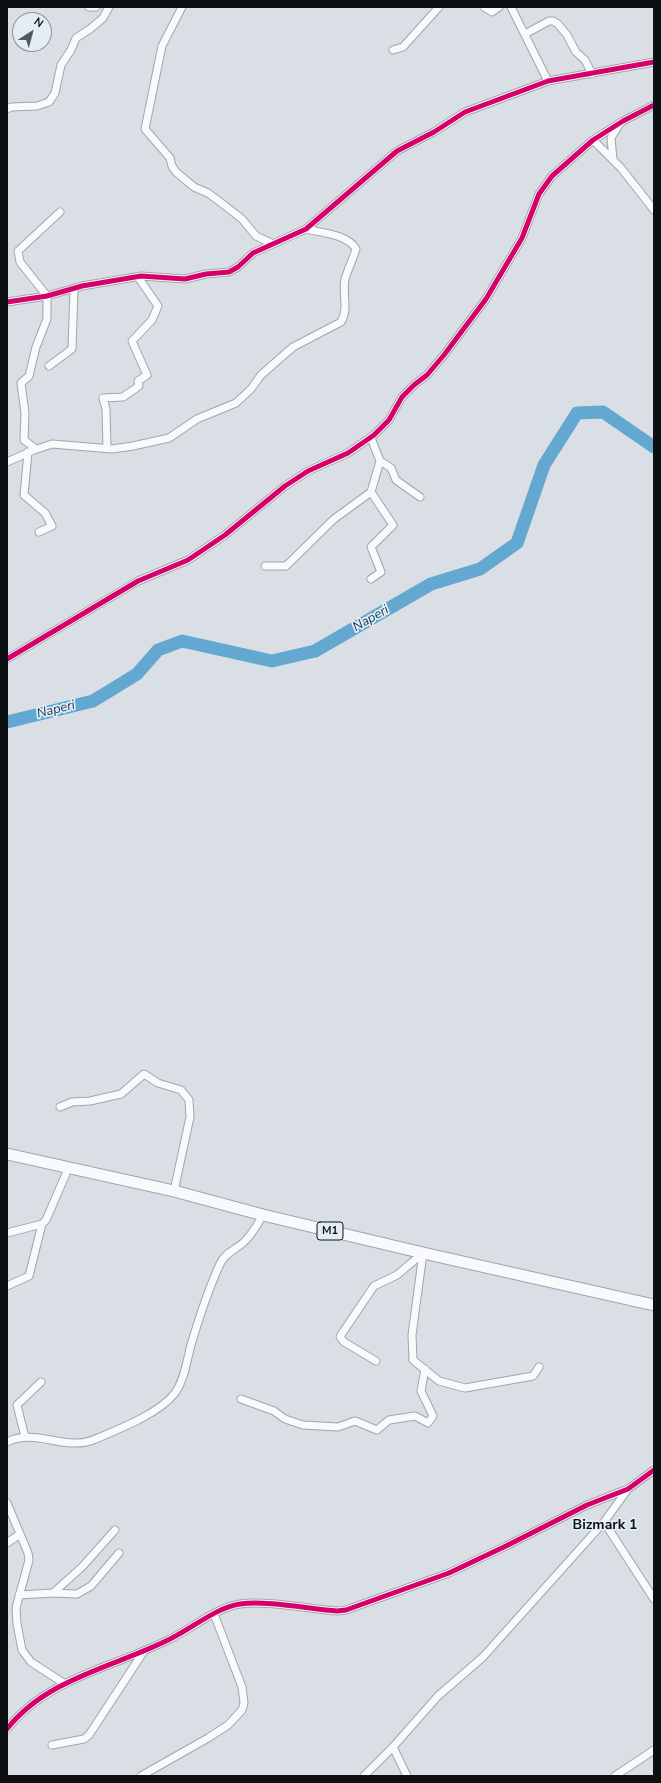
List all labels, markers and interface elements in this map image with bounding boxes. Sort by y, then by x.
north arrow [12,12,52,52]
text: N [31,14,46,31]
water label: Naperi [350,603,392,635]
water label: Naperi [35,698,77,722]
road number: M1 [317,1222,343,1240]
district label: Bizmark 1 [573,1518,637,1534]

